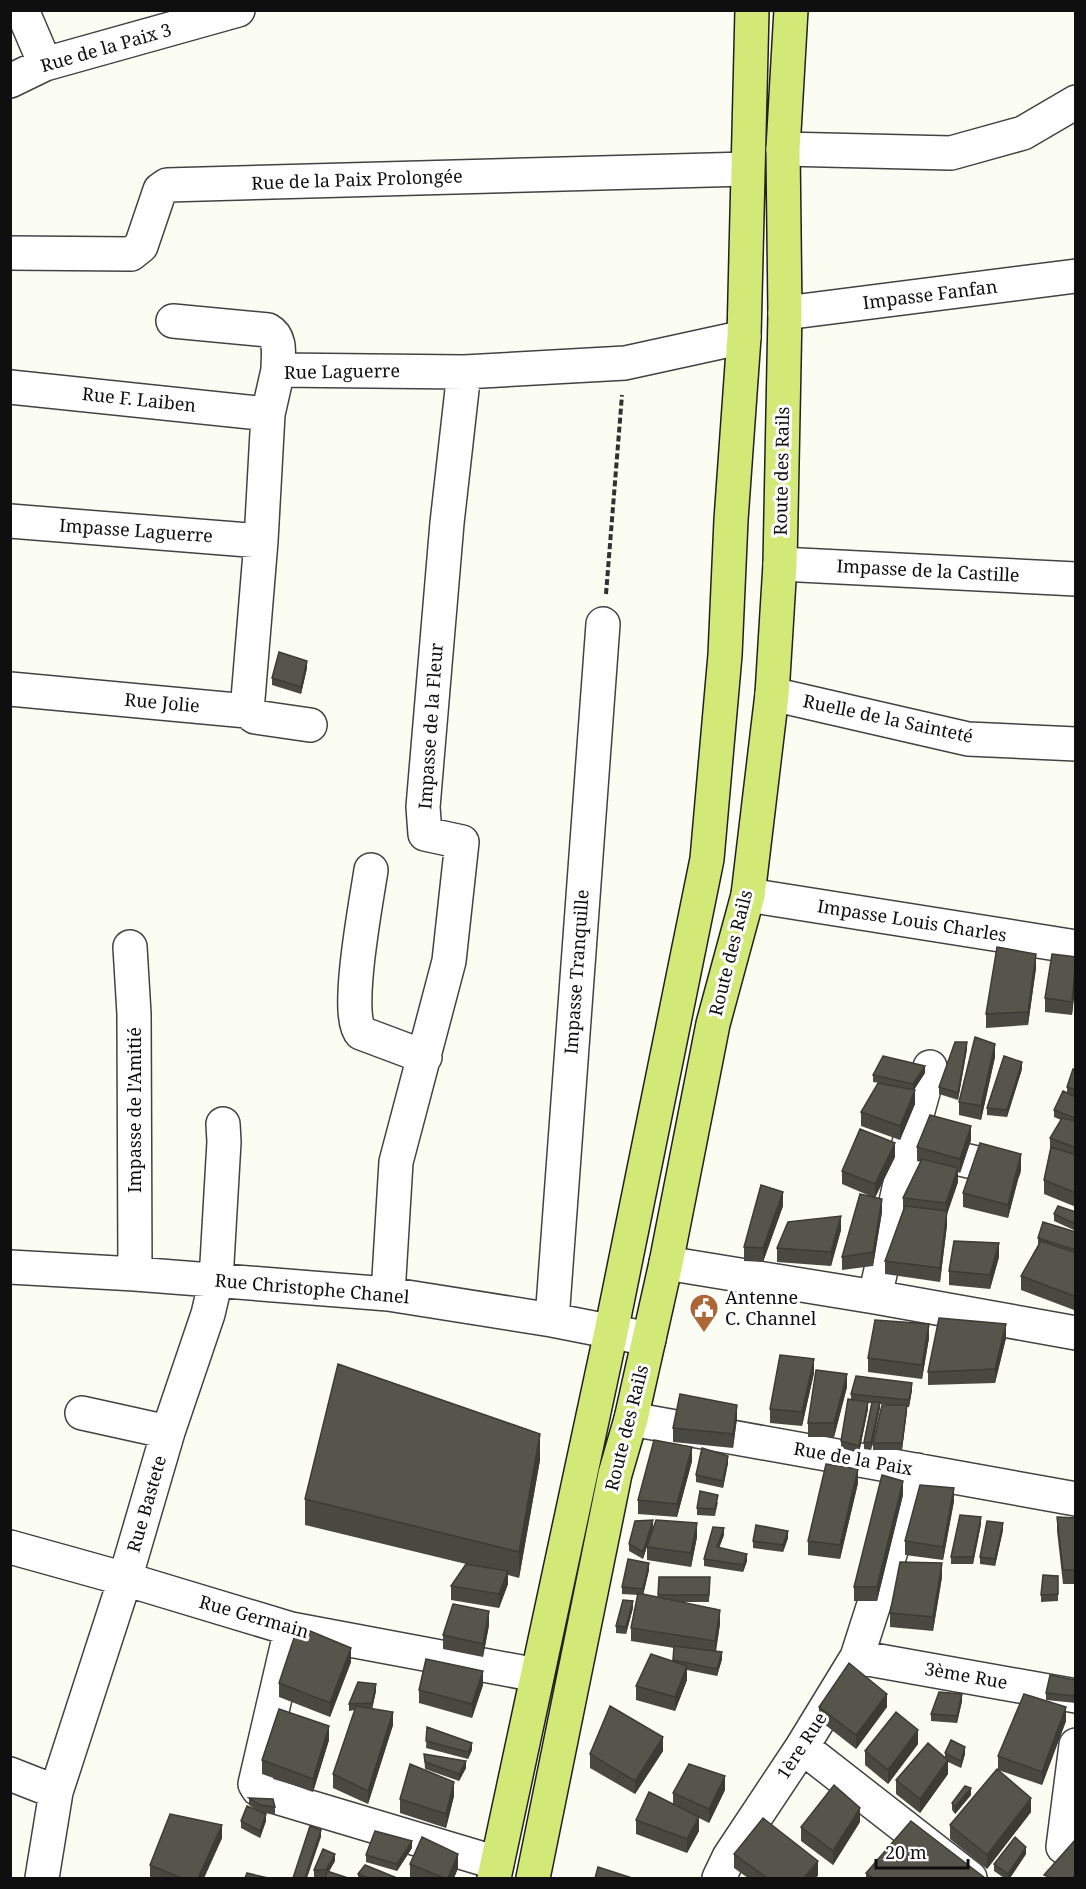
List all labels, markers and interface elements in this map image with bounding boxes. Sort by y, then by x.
street label: Rue de la Paix 3 [37,17,174,77]
street label: Rue de la Paix Prolongée [251,163,463,195]
street label: Impasse Fanfan [861,274,999,314]
street label: Rue Laguerre [284,358,400,384]
street label: Rue F. Laiben [81,381,198,417]
street label: Route des Rails [768,406,794,536]
street label: Impasse Laguerre [58,513,214,547]
street label: Impasse de la Castille [836,553,1020,587]
street label: Impasse de la Fleur [412,641,448,810]
street label: Rue Jolie [124,687,201,717]
street label: Ruelle de la Sainteté [801,688,975,748]
street label: Route des Rails [703,887,757,1018]
street label: Impasse Tranquille [558,889,594,1055]
street label: Impasse Louis Charles [816,893,1009,947]
street label: Impasse de l'Amitié [122,1027,146,1193]
street label: Rue Christophe Chanel [214,1268,411,1309]
place label: Antenne C. Channel [725,1285,817,1330]
public building icon: Antenne C. Channel [688,1292,720,1334]
street label: Route des Rails [599,1362,653,1493]
street label: Rue de la Paix [792,1436,915,1480]
street label: Rue Bastete [121,1453,171,1555]
street label: Rue Germain [197,1589,312,1643]
street label: 3ème Rue [923,1656,1010,1694]
street label: 1ère Rue [771,1707,832,1784]
scale bar [876,1832,968,1870]
text: 20 m [885,1840,927,1864]

